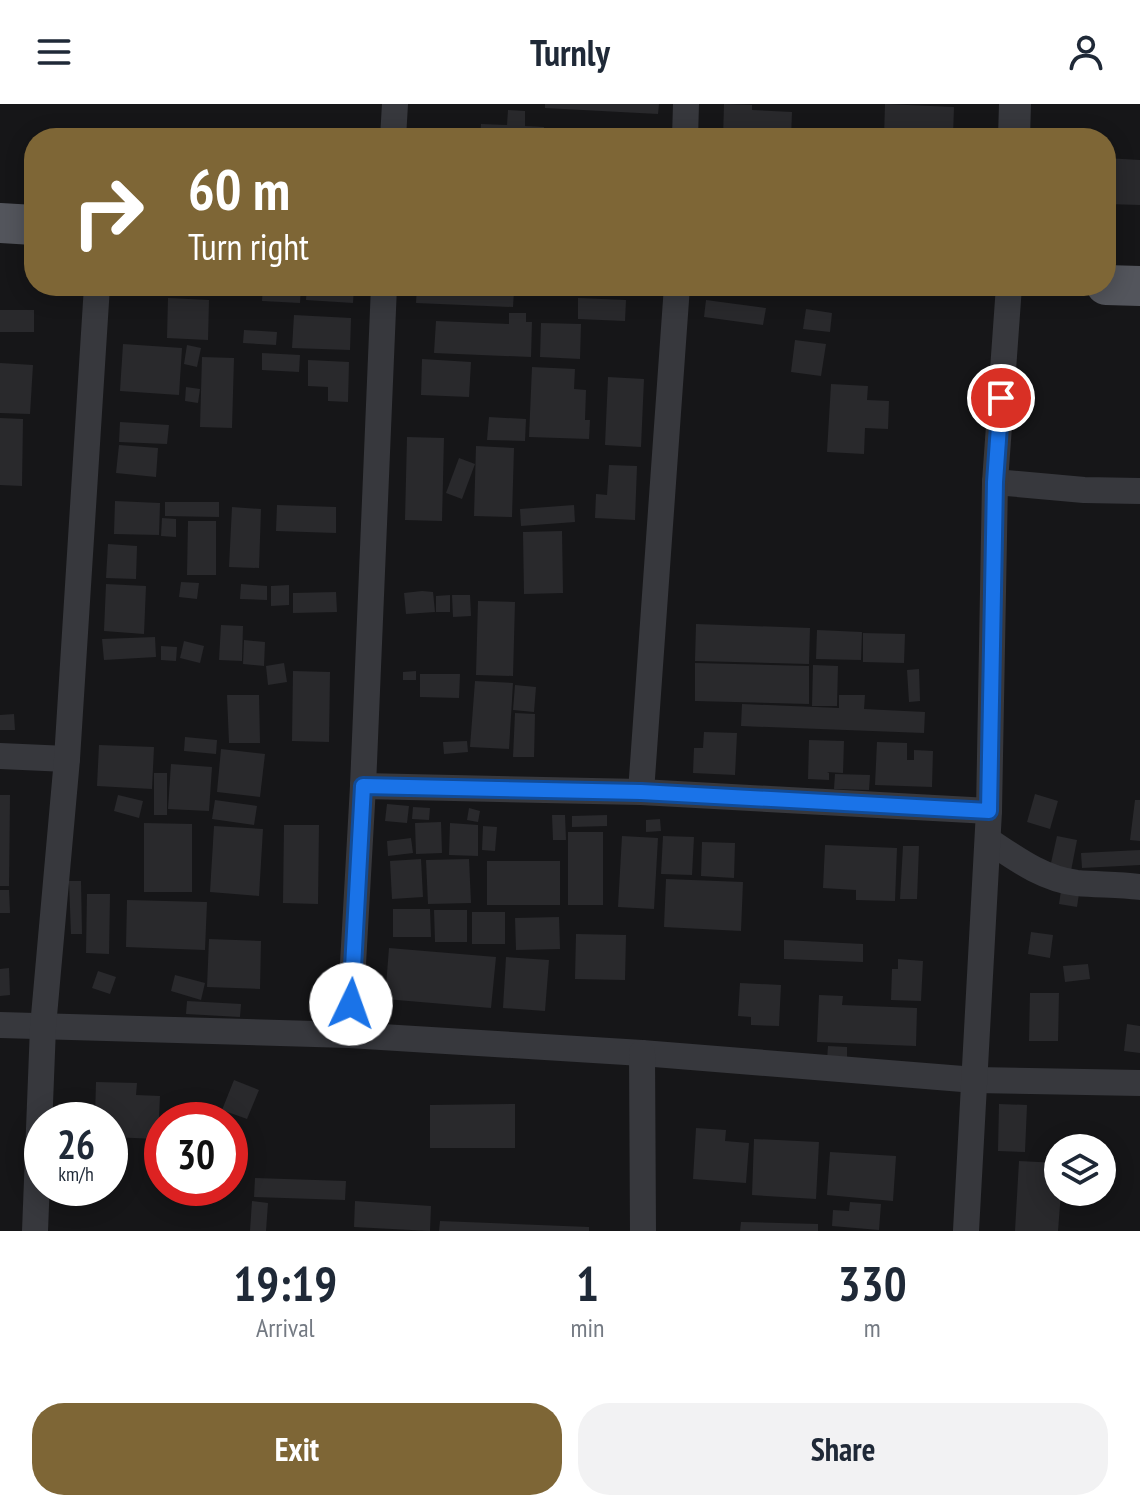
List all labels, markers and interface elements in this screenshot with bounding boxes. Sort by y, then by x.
text: Turnly [530,29,610,76]
icon: menu [32,30,76,74]
icon: person [1064,30,1108,74]
text: 60 m [188,153,290,225]
icon: right [56,160,160,264]
text: Turn right [188,223,309,270]
pin [967,364,1035,432]
icon: arrive [979,376,1023,420]
position arrow [309,962,393,1046]
speed limit sign: 30 [144,1102,248,1206]
text: 26 [57,1118,95,1170]
map controls [1044,1134,1116,1206]
button: layers [1044,1134,1116,1206]
text: km/h [58,1161,94,1187]
text: 19:19 [233,1252,337,1314]
text: 1 [576,1252,599,1314]
text: 330 [838,1252,907,1314]
text: Arrival [256,1311,315,1344]
text: min [570,1311,604,1344]
text: m [864,1311,881,1344]
button: Exit [32,1403,562,1495]
button: Share [578,1403,1108,1495]

